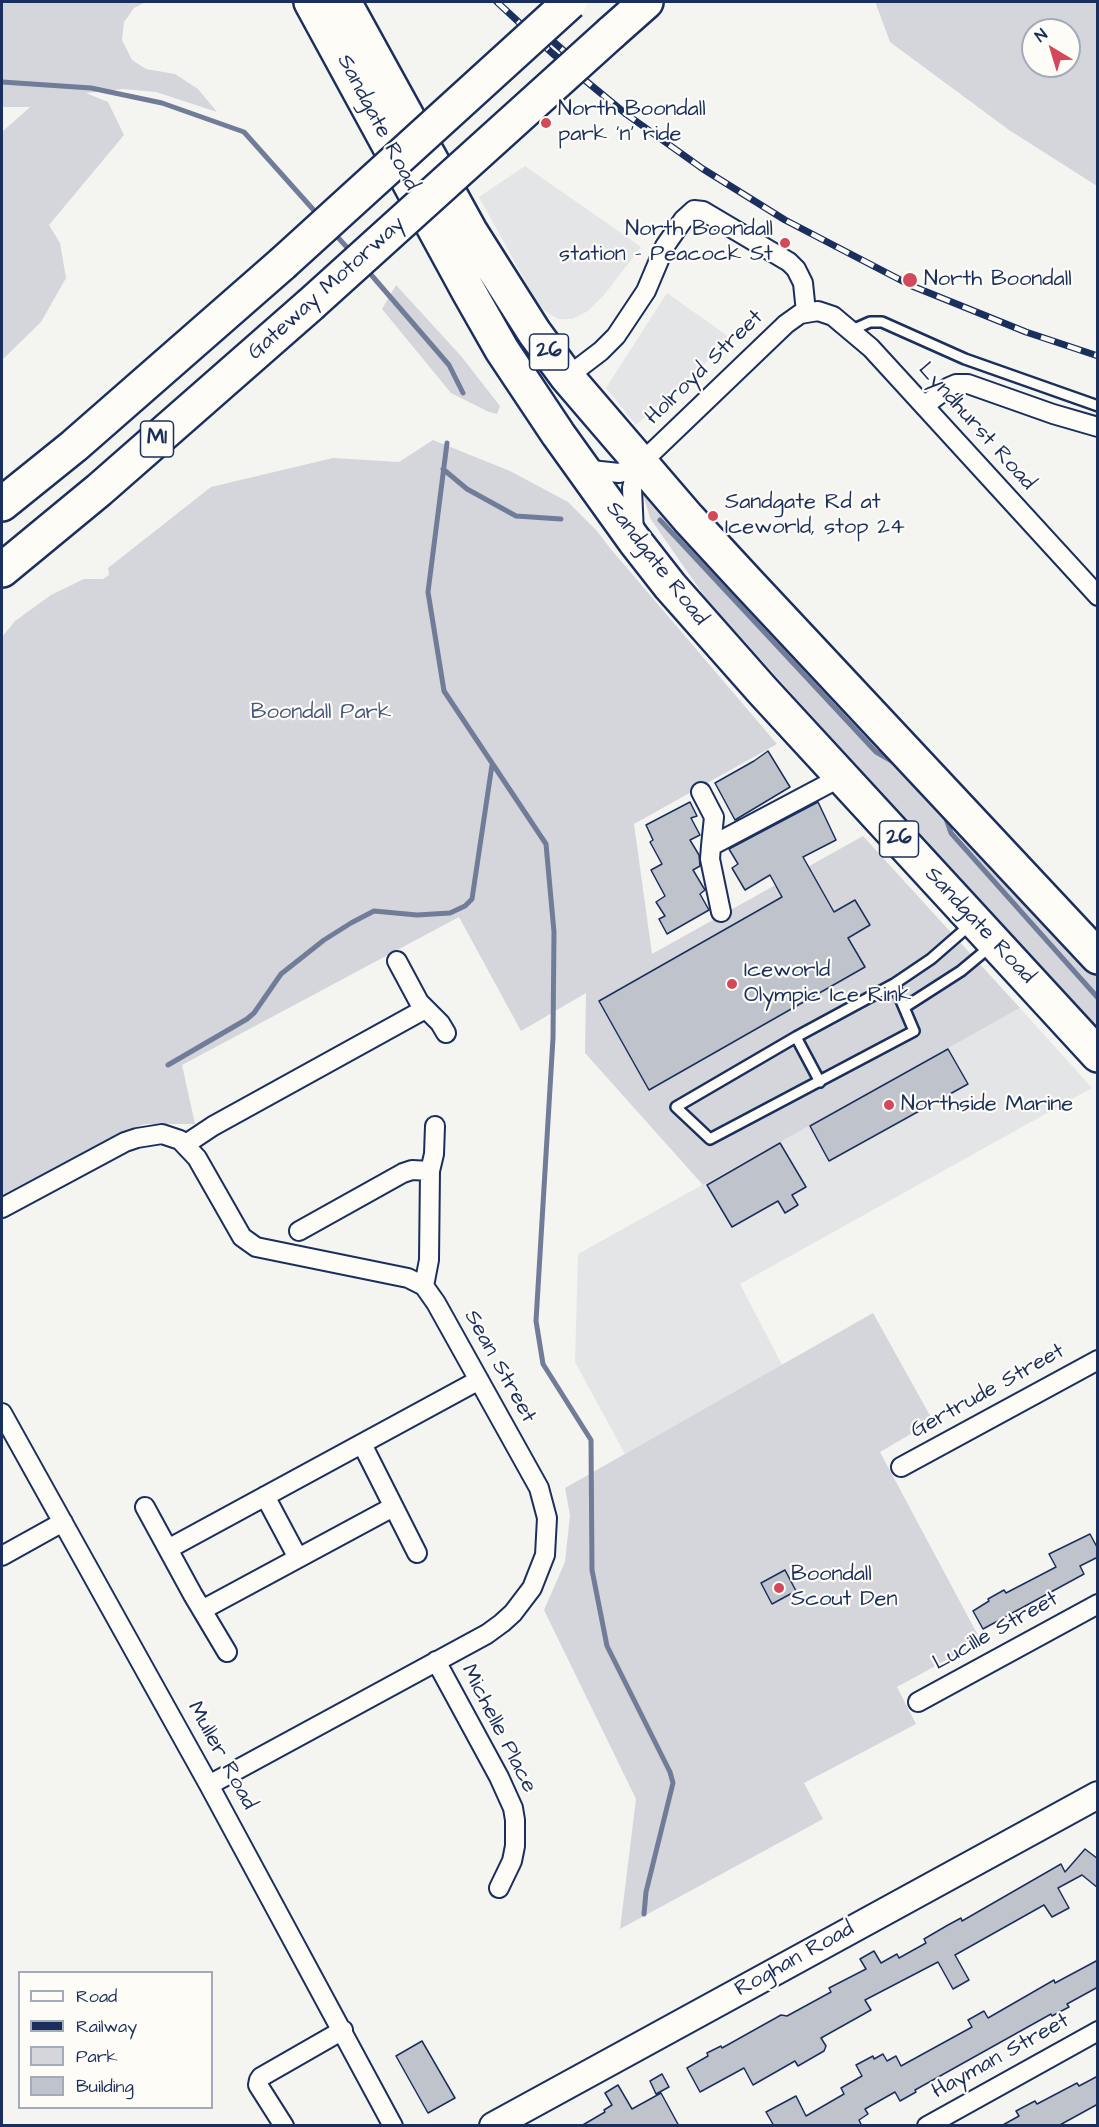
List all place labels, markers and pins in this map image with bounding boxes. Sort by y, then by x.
place label: North Boondall park 'n' ride [558,97,706,148]
marker: North Boondall park 'n' ride [539,116,553,130]
place label: North Boondall station - Peacock St [559,217,773,268]
marker: North Boondall station - Peacock St [778,236,792,250]
place label: North Boondall [924,267,1072,293]
marker: North Boondall [901,271,919,289]
place label: Sandgate Rd at Iceworld, stop 24 [725,490,905,542]
marker: Sandgate Rd at Iceworld, stop 24 [706,509,720,523]
place label: Iceworld Olympic Ice Rink [744,958,911,1010]
marker: Iceworld Olympic Ice Rink [725,977,739,991]
place label: Northside Marine [901,1092,1073,1118]
marker: Northside Marine [882,1098,896,1112]
place label: Boondall Scout Den [791,1562,897,1614]
marker: Boondall Scout Den [772,1581,786,1595]

